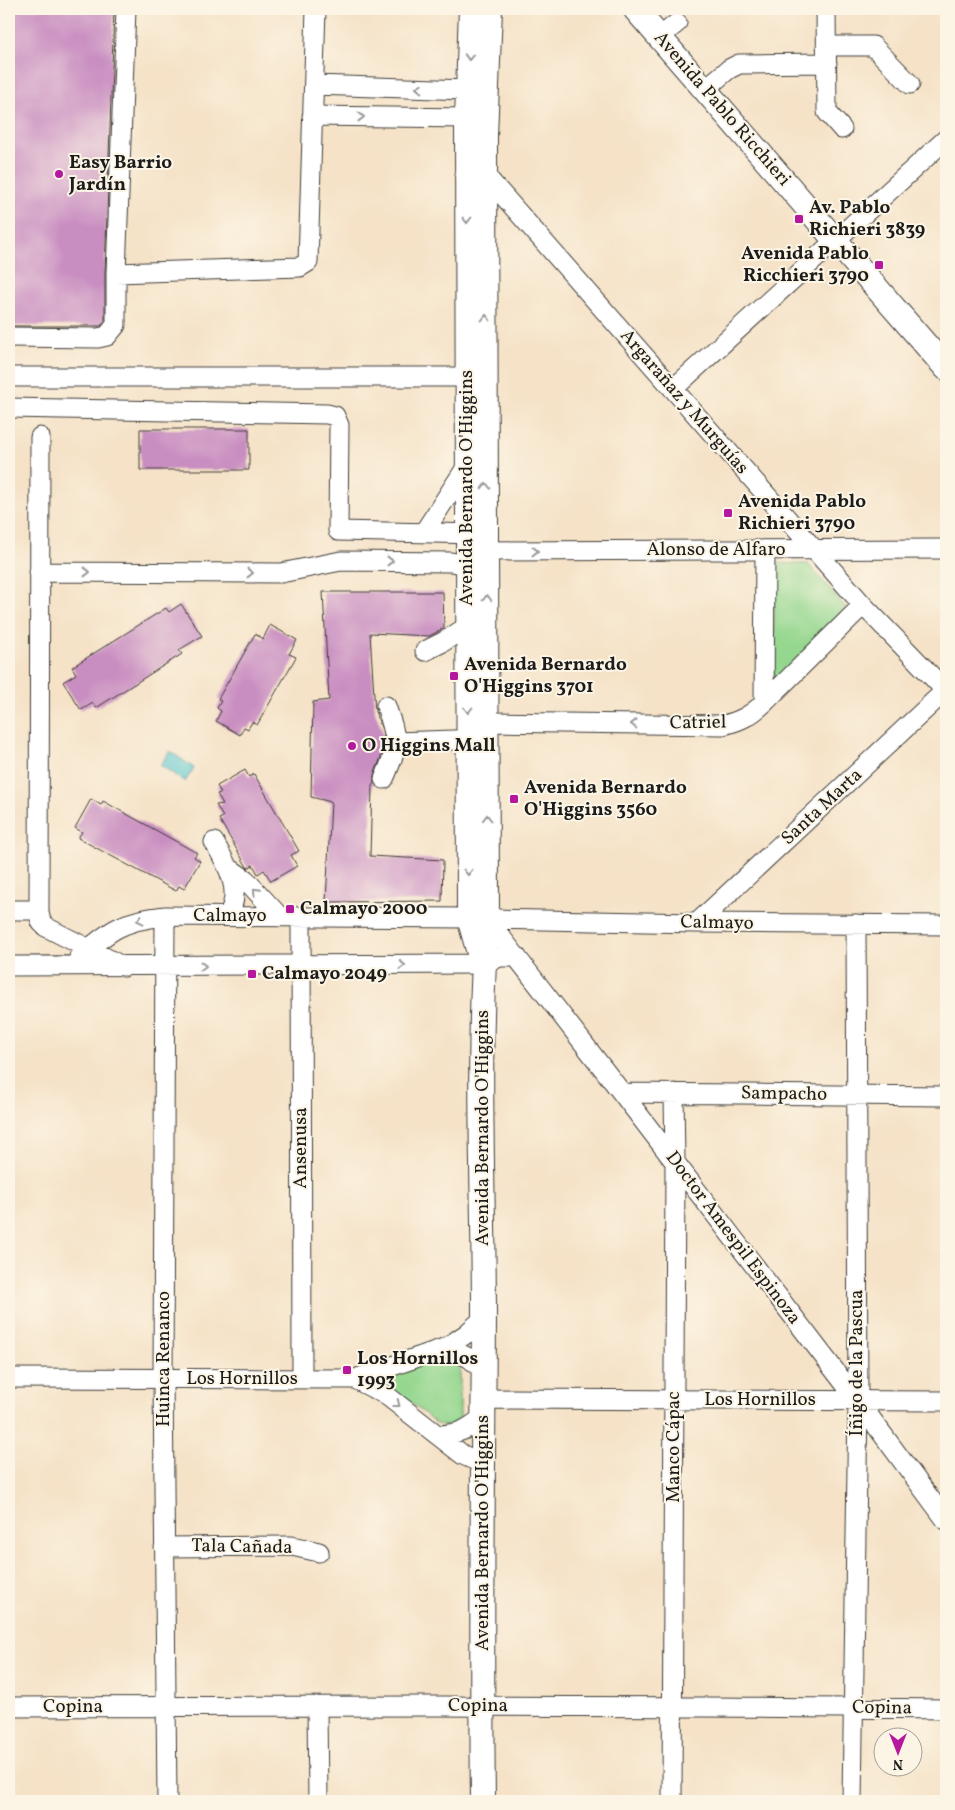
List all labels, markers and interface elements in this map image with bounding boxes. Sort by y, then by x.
street label: Avenida Pablo Ricchieri [647,26,797,192]
one-way arrow [464,54,474,62]
one-way arrow [415,83,422,93]
one-way arrow [358,112,365,122]
place label: Easy Barrio Jardín [68,150,172,198]
marker: Easy Barrio Jardín [53,168,65,180]
place label: Av. Pablo Richieri 3839 [809,195,925,243]
marker: Av. Pablo Richieri 3839 [793,213,805,225]
one-way arrow [462,216,472,224]
place label: Avenida Pablo Ricchieri 3790 [741,241,869,289]
marker: Avenida Pablo Ricchieri 3790 [873,259,885,271]
one-way arrow [481,313,491,321]
street label: Argarañaz y Murguías [614,324,754,480]
street label: Avenida Bernardo O'Higgins [454,370,480,606]
one-way arrow [481,482,491,490]
place label: Avenida Pablo Richieri 3790 [738,489,866,537]
marker: Avenida Pablo Richieri 3790 [722,507,734,519]
street label: Alonso de Alfaro [646,537,786,563]
one-way arrow [532,546,539,556]
one-way arrow [386,556,394,566]
one-way arrow [84,567,92,577]
one-way arrow [246,568,254,578]
one-way arrow [482,594,492,602]
place label: Avenida Bernardo O'Higgins 3701 [464,652,627,700]
marker: Avenida Bernardo O'Higgins 3701 [448,670,460,682]
one-way arrow [463,706,473,714]
street label: Catriel [669,710,727,736]
one-way arrow [630,719,638,729]
place label: O Higgins Mall [362,733,496,759]
marker: O Higgins Mall [346,740,358,752]
street label: Santa Marta [776,763,868,851]
place label: Avenida Bernardo O'Higgins 3560 [524,775,687,823]
marker: Avenida Bernardo O'Higgins 3560 [508,793,520,805]
one-way arrow [482,814,492,822]
one-way arrow [463,868,473,876]
one-way arrow [253,887,262,896]
place label: Calmayo 2000 [300,896,428,922]
street label: Calmayo [193,903,267,929]
marker: Calmayo 2000 [284,903,296,915]
street label: Calmayo [680,909,754,937]
one-way arrow [136,914,145,925]
one-way arrow [398,960,406,970]
one-way arrow [200,961,207,971]
place label: Calmayo 2049 [262,961,387,987]
marker: Calmayo 2049 [246,968,258,980]
street label: Avenida Bernardo O'Higgins [470,1010,496,1246]
street label: Sampacho [740,1080,828,1108]
street label: Ansenusa [288,1107,314,1189]
street label: Doctor Amespil Espinoza [659,1146,807,1330]
street label: Íñigo de la Pascua [844,1289,870,1437]
street label: Huinca Renanco [151,1291,177,1427]
place label: Los Hornillos 1993 [357,1346,478,1394]
marker: Los Hornillos 1993 [341,1364,353,1376]
street label: Los Hornillos [186,1366,298,1392]
street label: Los Hornillos [704,1387,816,1413]
street label: Manco Cápac [661,1391,687,1503]
one-way arrow [391,1398,400,1406]
street label: Avenida Bernardo O'Higgins [470,1415,496,1651]
street label: Tala Cañada [191,1533,293,1561]
street label: Copina [448,1693,508,1719]
street label: Copina [43,1694,103,1720]
street label: Copina [852,1694,912,1722]
north arrow [872,1728,922,1778]
text: N [893,1754,903,1773]

